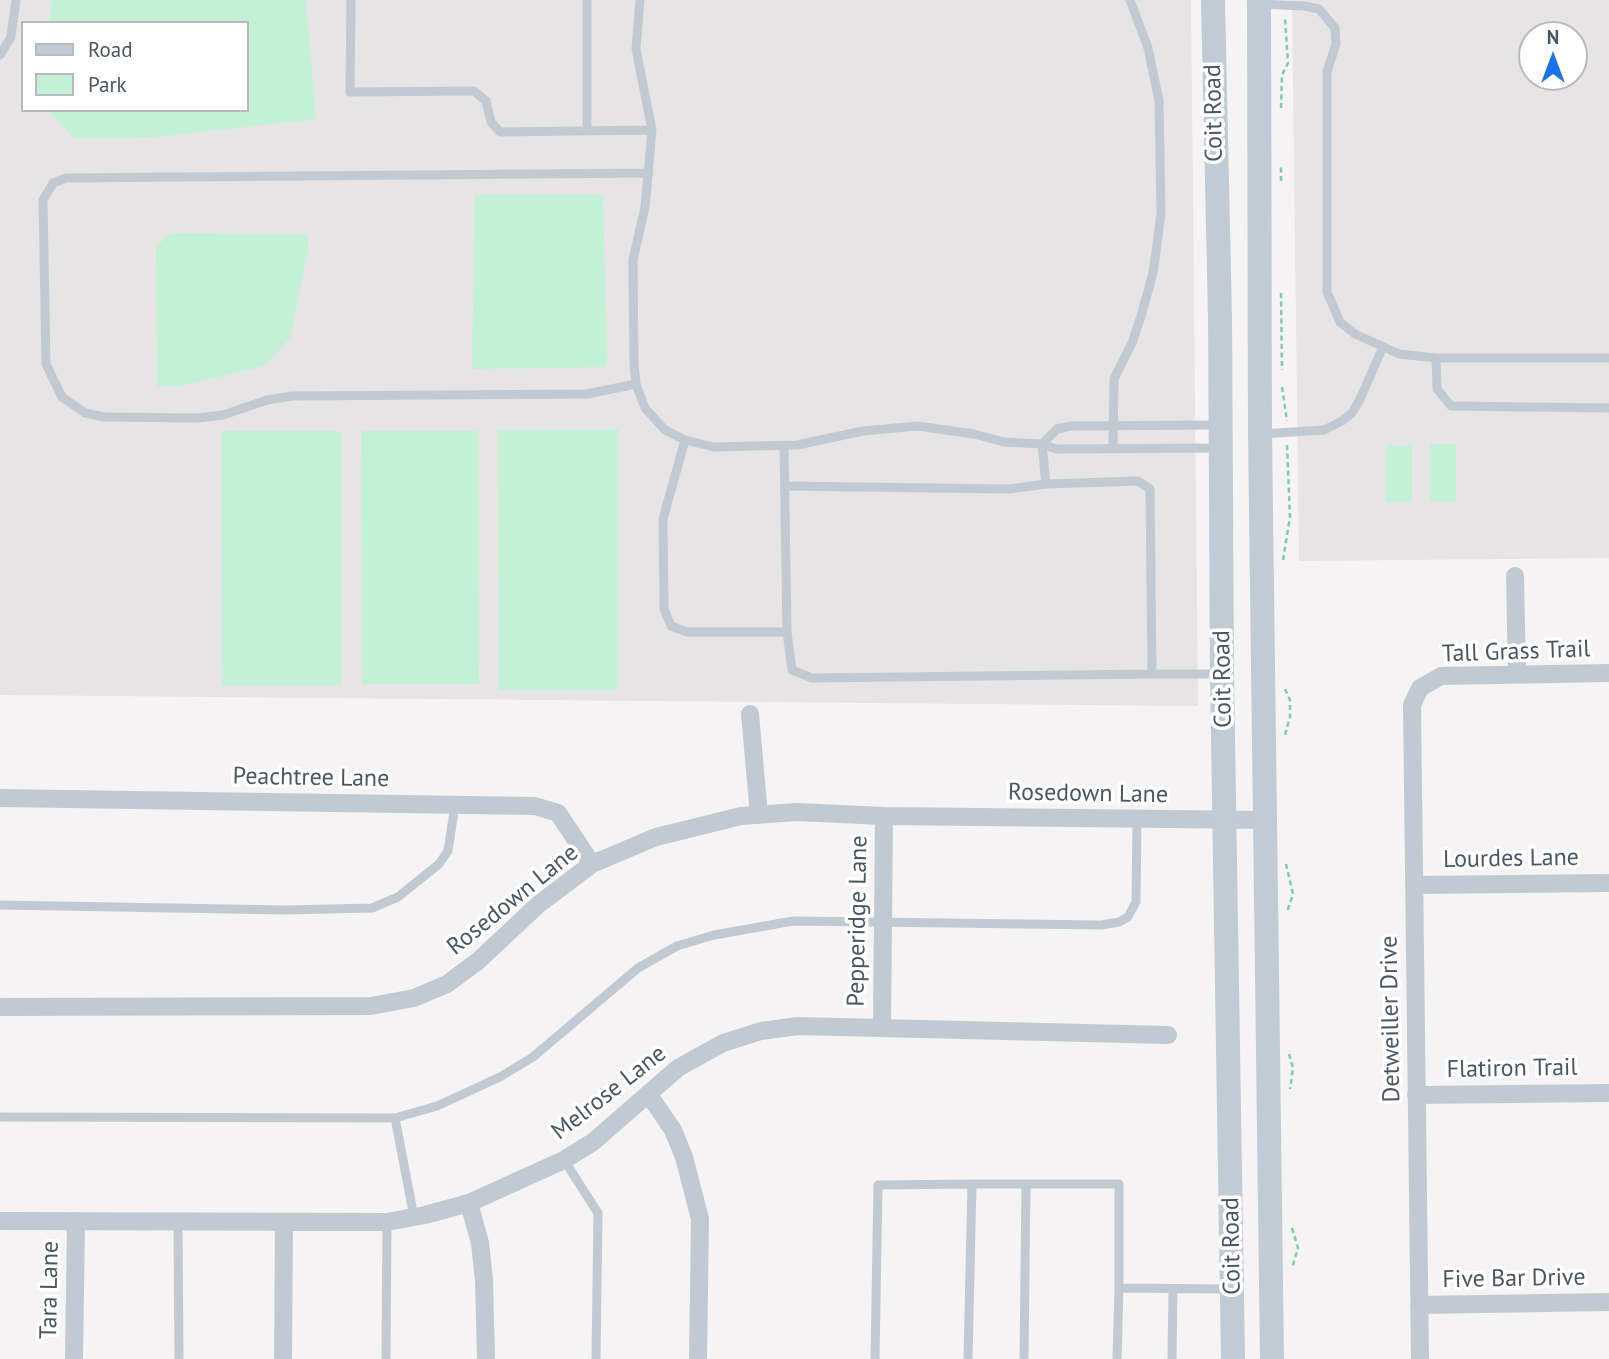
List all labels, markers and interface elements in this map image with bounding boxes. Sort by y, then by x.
legend [21,21,248,112]
north arrow [1518,21,1588,91]
text: N [1547,25,1559,49]
text: Road [88,36,132,63]
street label: Coit Road [1199,64,1229,162]
text: Park [88,71,127,98]
street label: Coit Road [1208,630,1238,728]
street label: Tall Grass Trail [1441,635,1591,669]
street label: Peachtree Lane [232,762,390,794]
street label: Rosedown Lane [1008,778,1168,810]
street label: Pepperidge Lane [842,835,874,1007]
street label: Rosedown Lane [442,838,584,962]
street label: Lourdes Lane [1443,843,1579,875]
street label: Detweiller Drive [1375,935,1407,1103]
street label: Melrose Lane [546,1039,672,1147]
street label: Flatiron Trail [1446,1053,1578,1085]
street label: Coit Road [1217,1197,1247,1295]
street label: Tara Lane [35,1241,65,1339]
street label: Five Bar Drive [1442,1263,1586,1295]

